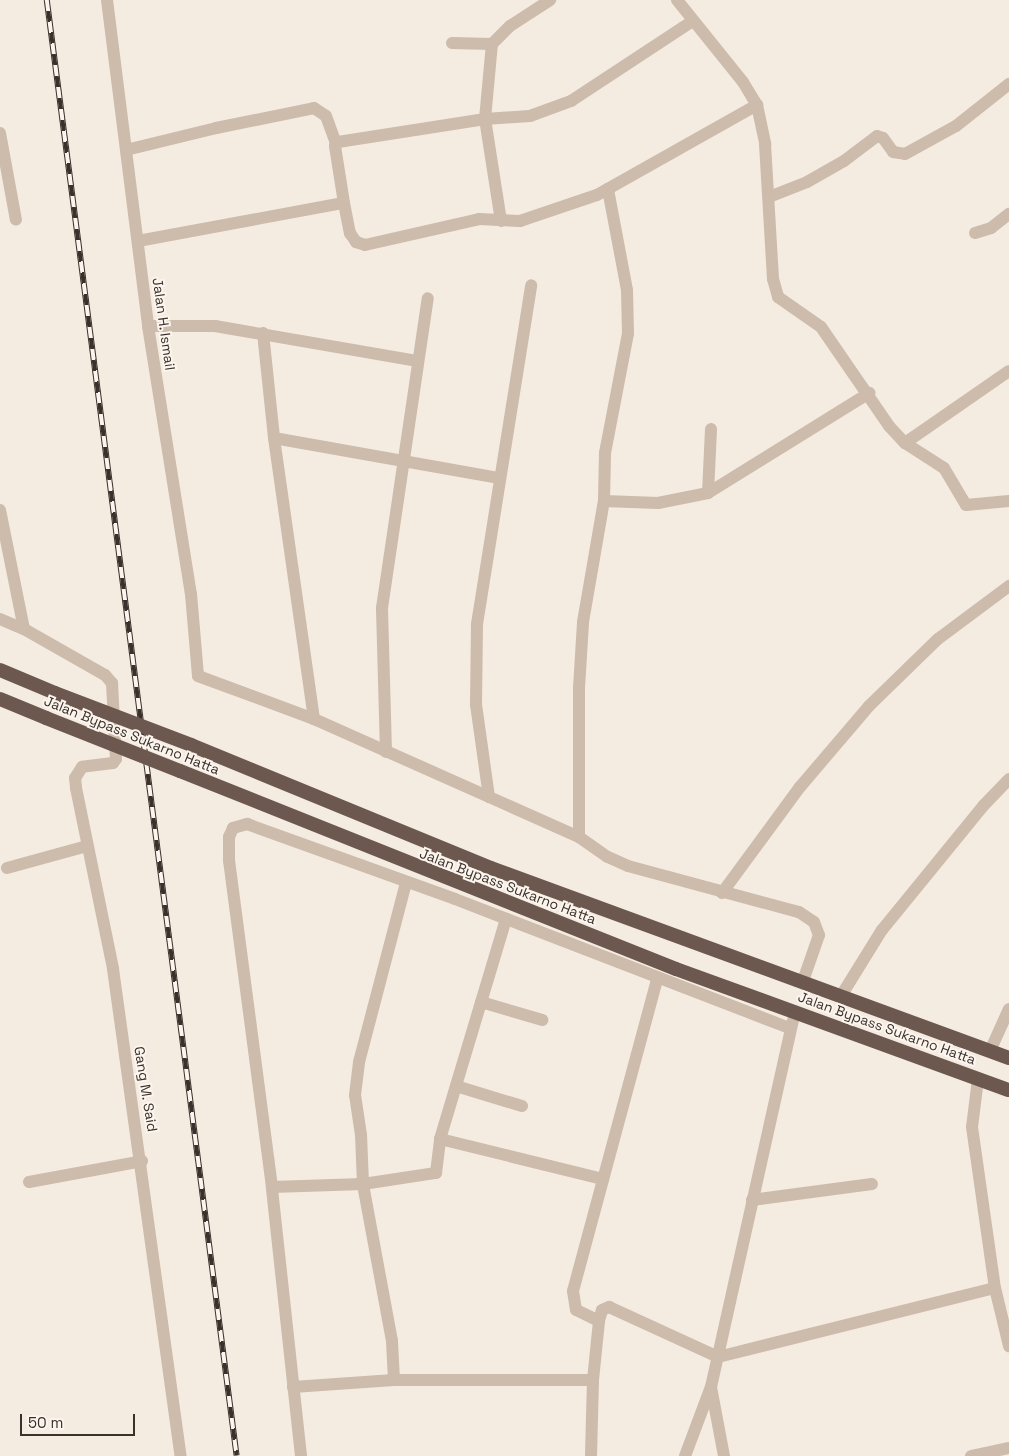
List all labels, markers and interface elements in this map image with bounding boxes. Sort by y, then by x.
street label: Jalan H. Ismail [149,276,179,372]
street label: Jalan Bypass Sukarno Hatta [42,692,222,778]
street label: Jalan Bypass Sukarno Hatta [417,845,599,927]
street label: Jalan Bypass Sukarno Hatta [796,988,978,1068]
street label: Gang M. Said [131,1045,161,1133]
scale bar [22,1404,138,1436]
text: 50 m [28,1413,63,1432]

